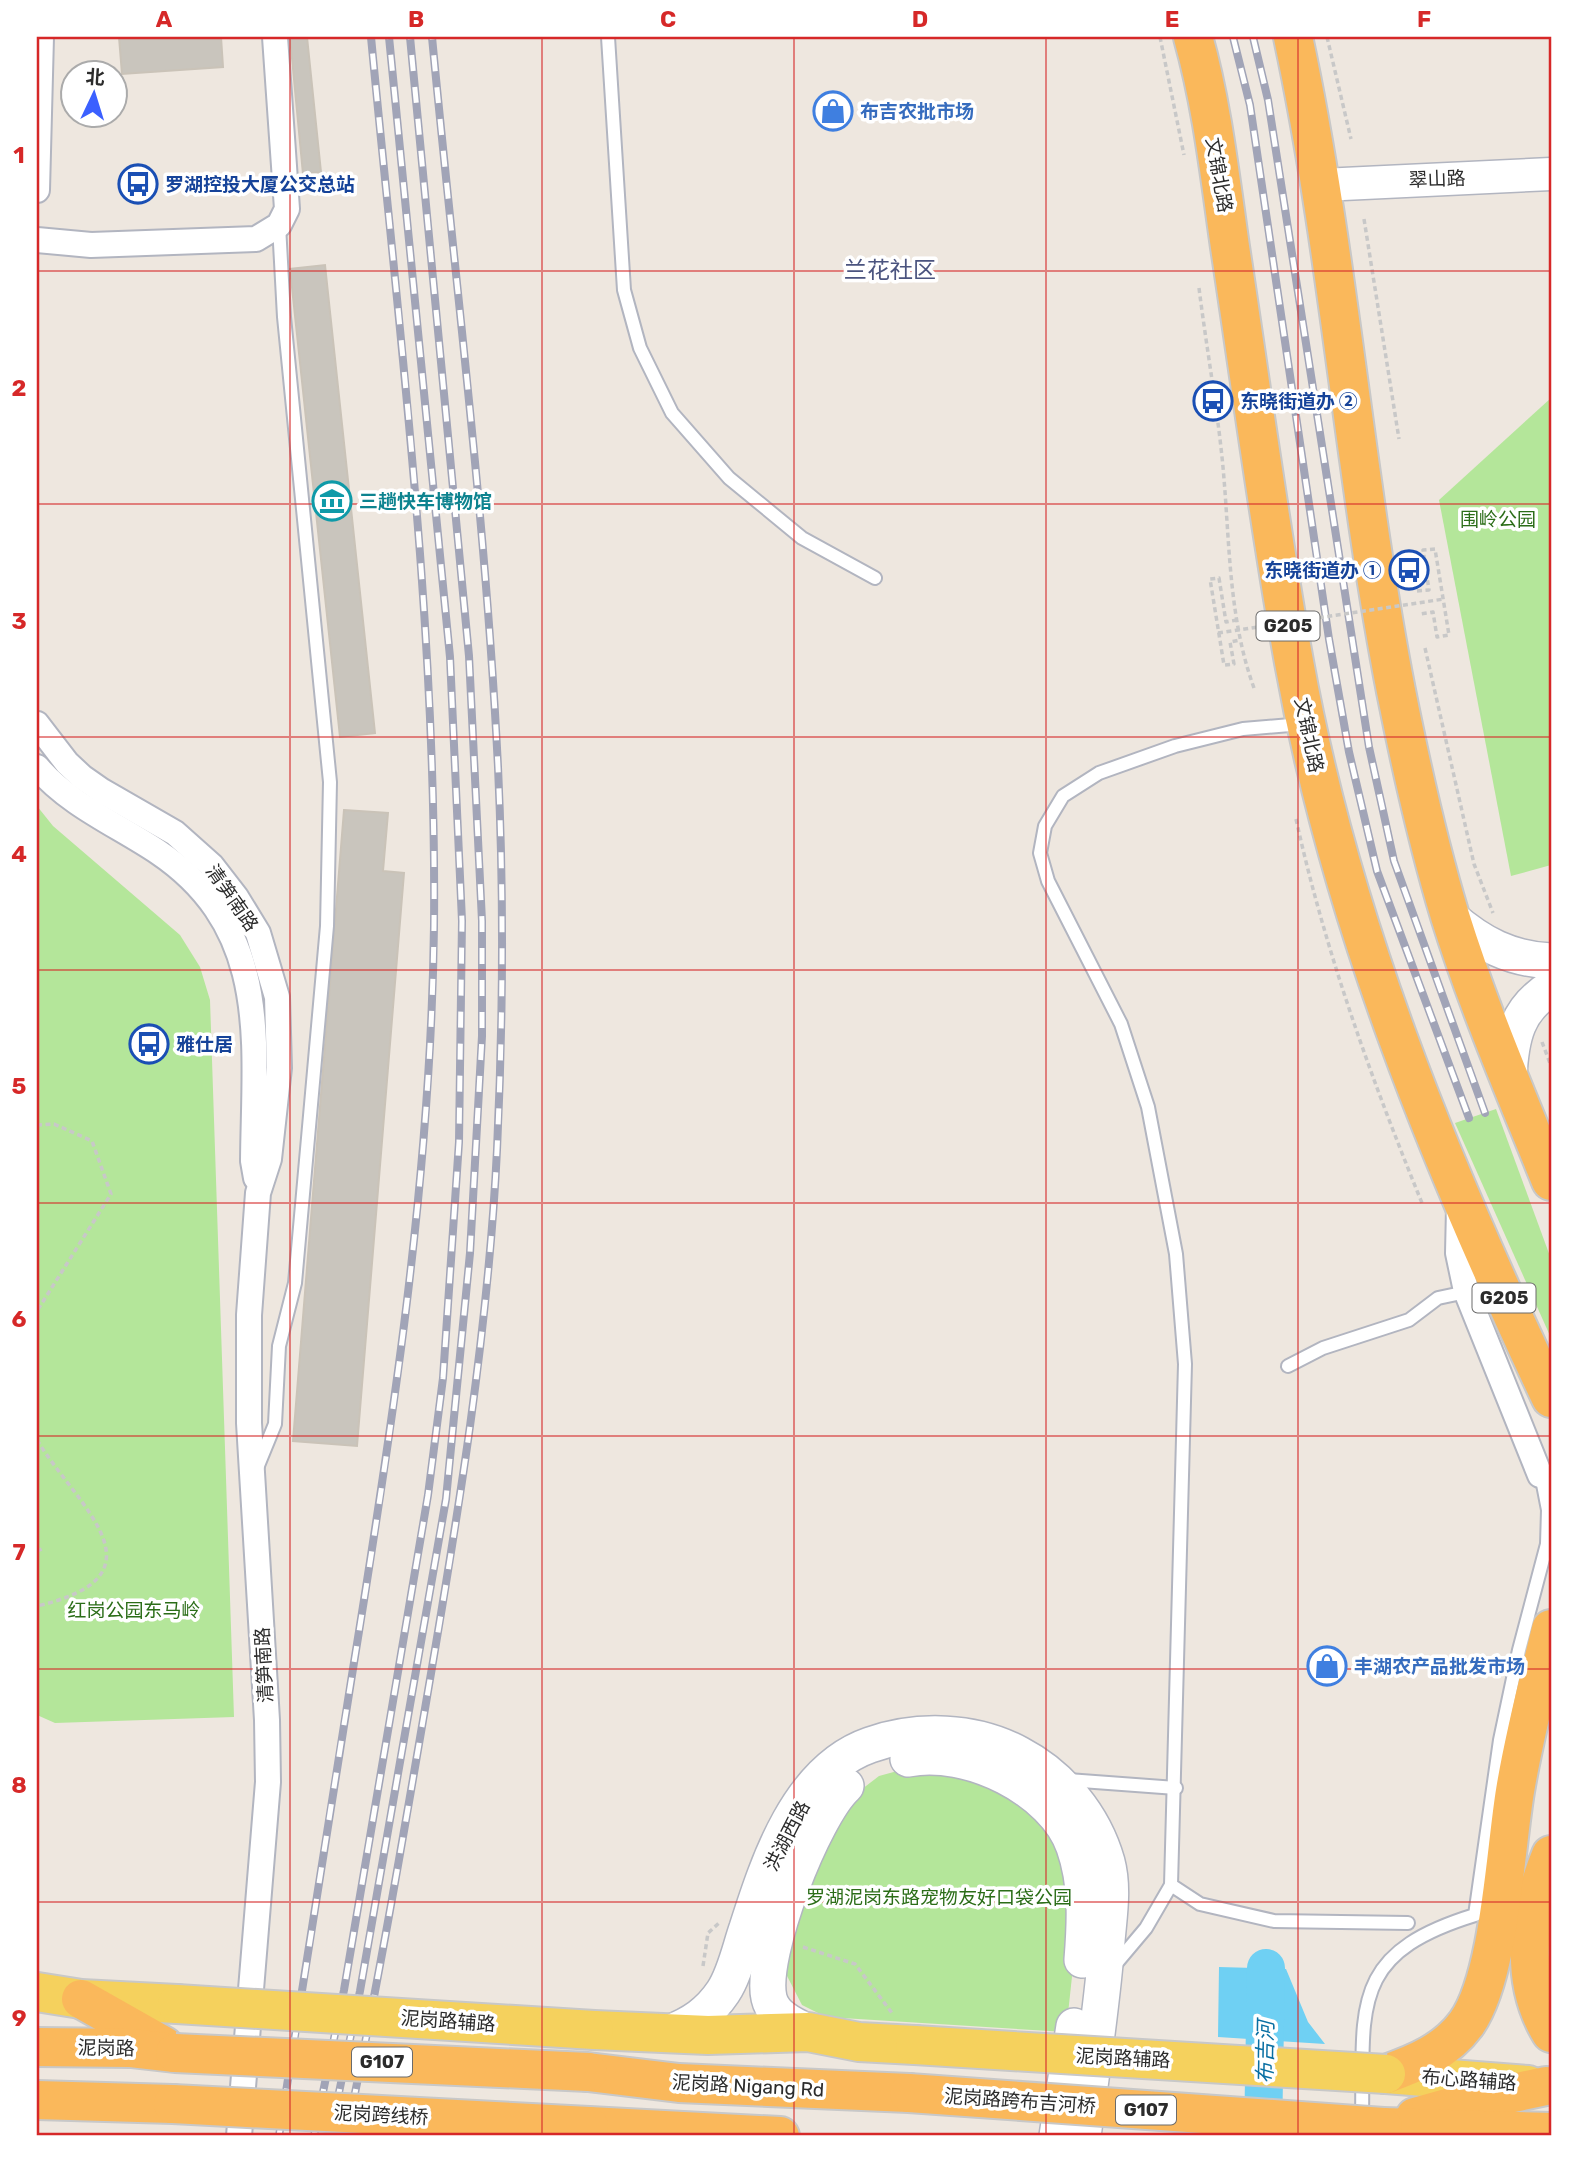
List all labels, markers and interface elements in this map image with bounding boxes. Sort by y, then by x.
text: A [156,5,173,33]
text: B [408,5,424,33]
text: C [660,5,676,33]
text: D [912,5,928,33]
text: E [1165,5,1179,33]
text: F [1417,5,1431,33]
north arrow [60,60,130,130]
text: 北 [85,65,105,90]
shop icon: 布吉农批市场 [812,90,854,132]
place label: 布吉农批市场 [860,100,974,123]
street label: 文锦北路 [1201,136,1237,214]
text: 1 [13,141,25,169]
bus stop icon: 罗湖控投大厦公交总站 [117,163,159,205]
street label: 翠山路 [1408,167,1466,191]
place label: 罗湖控投大厦公交总站 [165,173,355,196]
district label: 兰花社区 [844,256,936,284]
text: 2 [12,374,26,402]
bus stop icon: 东晓街道办 ② [1192,380,1234,422]
place label: 东晓街道办 ② [1240,390,1358,413]
museum icon: 三趟快车博物馆 [311,480,353,522]
place label: 三趟快车博物馆 [359,490,492,513]
park label: 围岭公园 [1460,508,1536,531]
bus stop icon: 东晓街道办 ① [1388,549,1430,591]
place label: 东晓街道办 ① [1264,559,1382,582]
text: 3 [11,607,27,635]
road number: G205 [1256,612,1320,640]
street label: 文锦北路 [1290,695,1328,775]
text: 4 [11,840,27,868]
street label: 清笋南路 [201,860,263,936]
bus stop icon: 雅仕居 [128,1023,170,1065]
place label: 雅仕居 [176,1033,233,1056]
text: 5 [12,1072,27,1100]
road number: G205 [1472,1283,1536,1312]
text: 6 [12,1305,27,1333]
text: 7 [12,1538,26,1566]
park label: 红岗公园东马岭 [67,1599,201,1622]
street label: 清笋南路 [251,1626,277,1704]
shop icon: 丰湖农产品批发市场 [1306,1645,1348,1687]
place label: 丰湖农产品批发市场 [1354,1655,1525,1678]
text: 8 [11,1771,27,1799]
street label: 洪湖西路 [759,1797,815,1875]
park label: 罗湖泥岗东路宠物友好口袋公园 [806,1886,1072,1909]
text: 9 [12,2004,26,2032]
street label: 泥岗路辅路 [400,2006,496,2036]
water label: 布吉河 [1252,2016,1278,2084]
street label: 泥岗路 [77,2036,135,2060]
street label: 泥岗路辅路 [1075,2044,1171,2072]
road number: G107 [352,2048,412,2076]
street label: 布心路辅路 [1421,2065,1517,2095]
street label: 泥岗路 Nigang Rd [671,2071,825,2101]
street label: 泥岗路跨布吉河桥 [943,2084,1097,2118]
road number: G107 [1116,2096,1176,2124]
street label: 泥岗跨线桥 [333,2101,429,2129]

